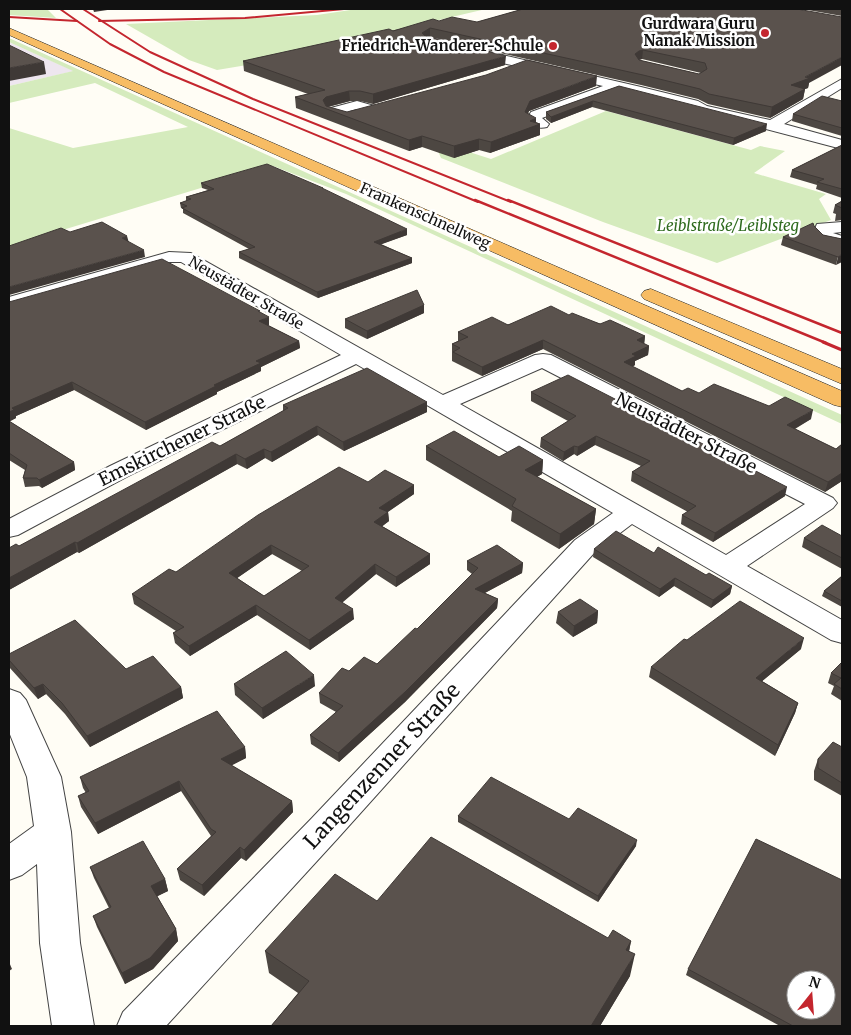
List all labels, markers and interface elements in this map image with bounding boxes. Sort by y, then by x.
place label: Gurdwara Guru Nanak Mission [642,14,755,50]
marker: Gurdwara Guru Nanak Mission [759,27,771,39]
place label: Friedrich-Wanderer-Schule [341,36,543,55]
marker: Friedrich-Wanderer-Schule [547,40,559,52]
street label: Frankenschnellweg [357,178,494,253]
park label: Leiblstraße/Leiblsteg [657,216,799,235]
street label: Neustädter Straße [185,252,307,333]
street label: Neustädter Straße [612,387,761,478]
street label: Emskirchener Straße [94,390,269,491]
street label: Langenzenner Straße [298,677,466,854]
north arrow [786,970,836,1020]
text: N [807,972,823,993]

